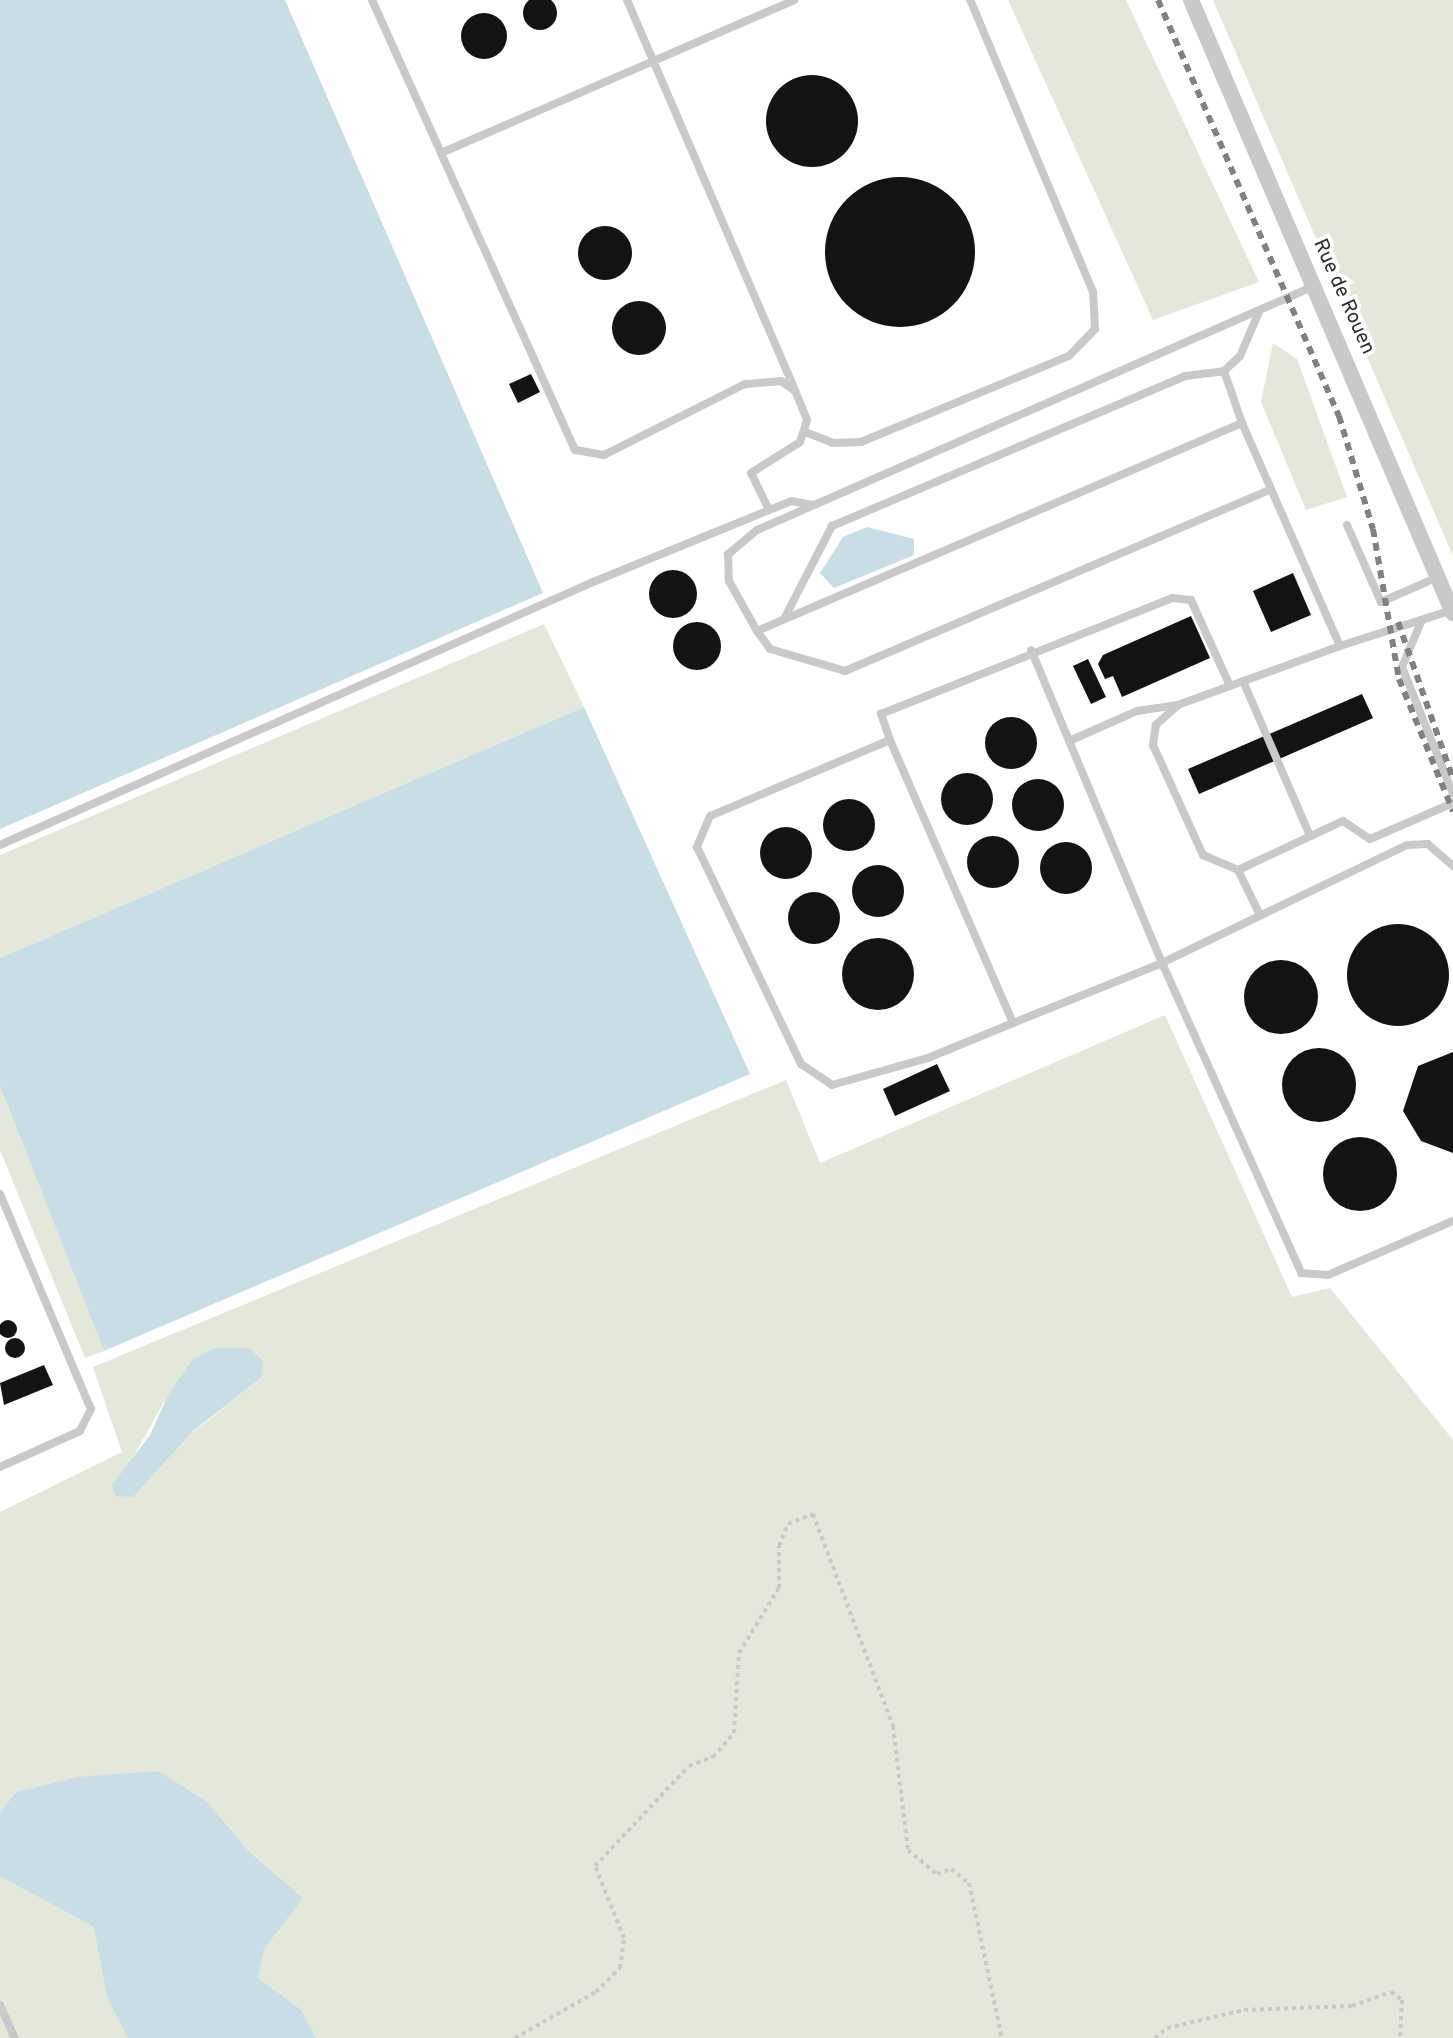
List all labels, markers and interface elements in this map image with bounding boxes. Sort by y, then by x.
street label: Rue de Rouen [1307,236,1379,358]

